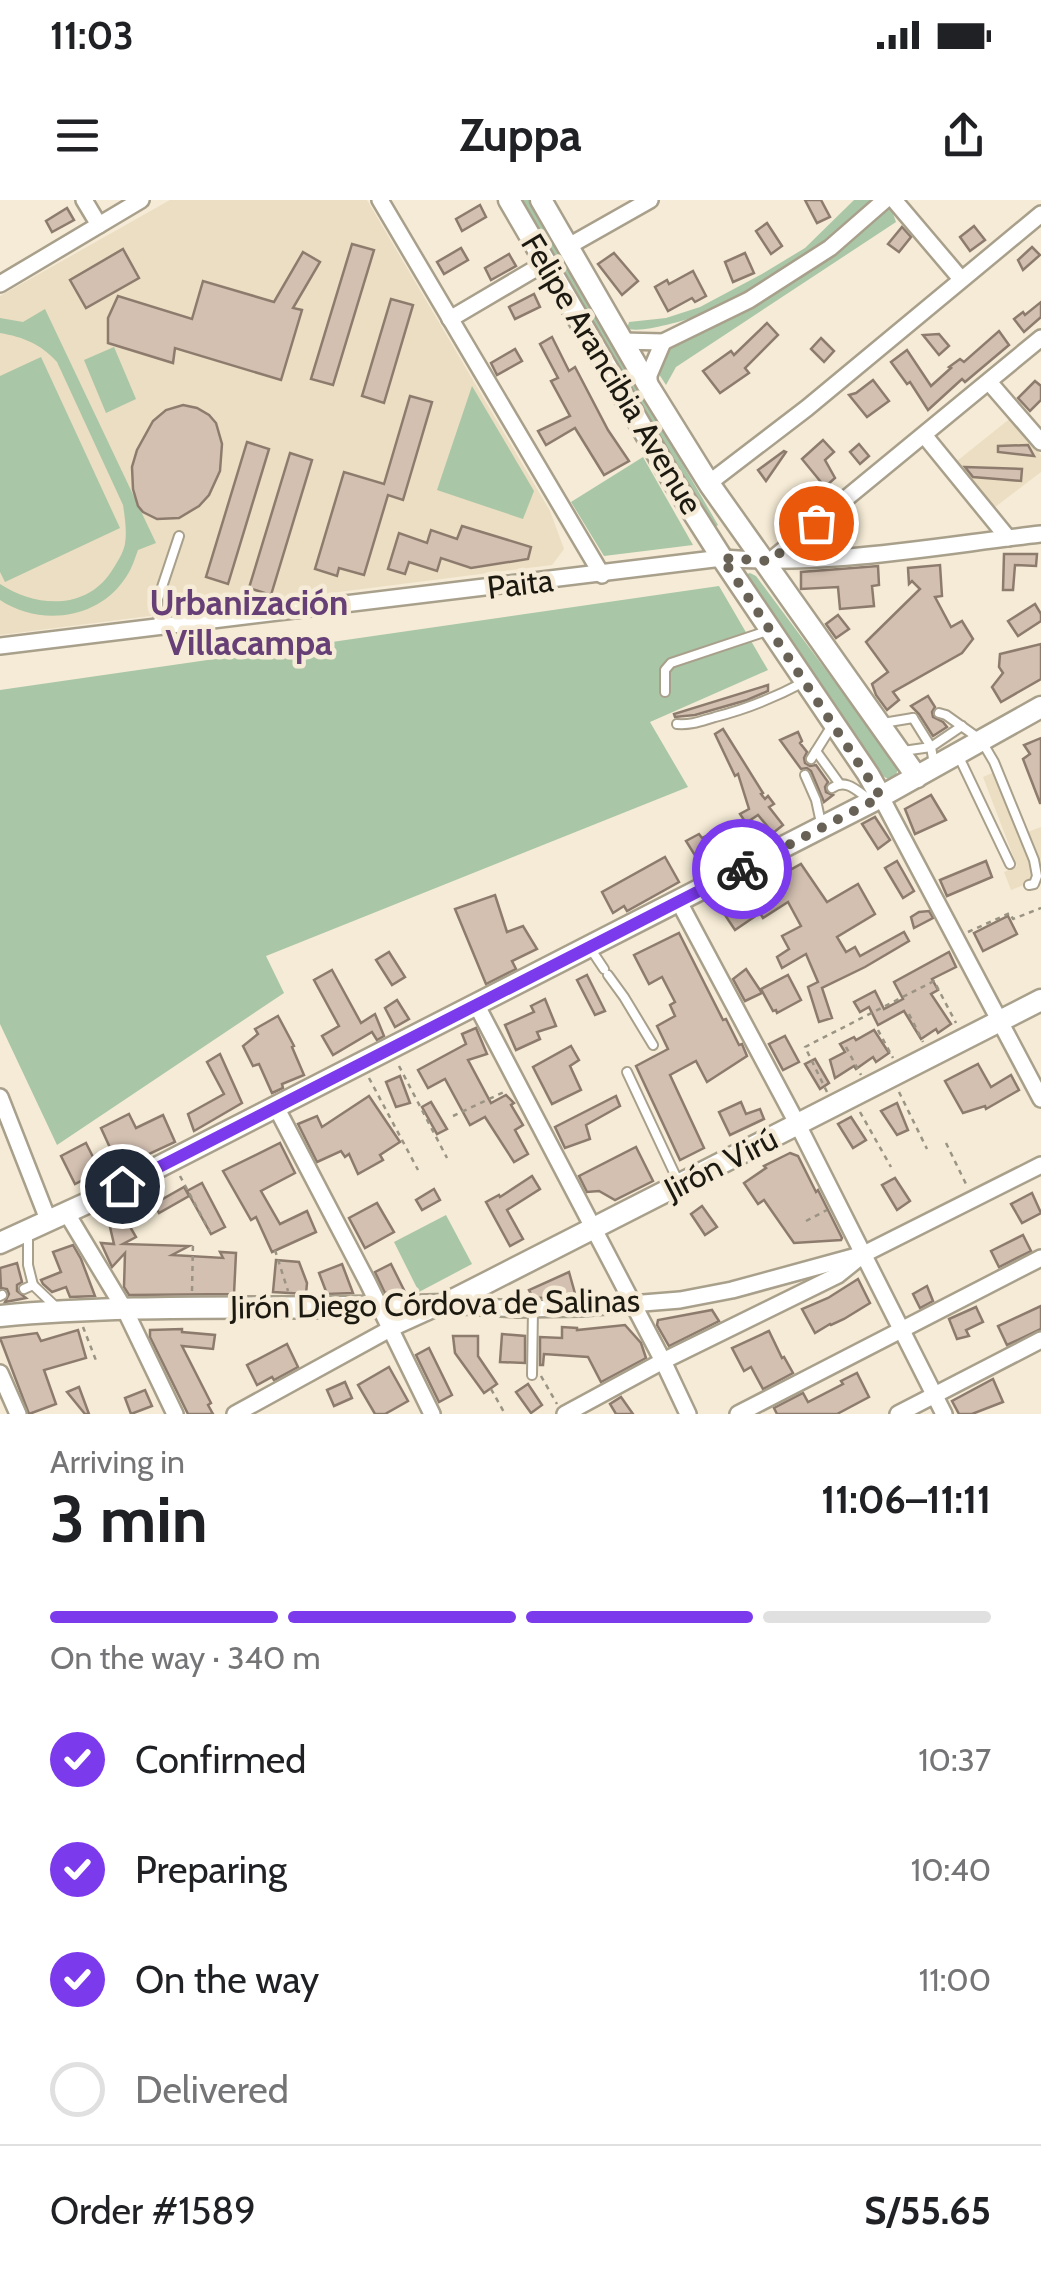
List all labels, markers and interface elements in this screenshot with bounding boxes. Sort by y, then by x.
text: 11:03 [50,12,134,59]
icon: menu [50,108,105,163]
text: Zuppa [459,108,582,162]
icon: share [936,108,991,163]
street label: Felipe Arancibia Avenue [513,226,712,521]
pin [774,481,859,566]
icon: bag [789,496,844,551]
street label: Paita [485,560,556,607]
district label: Urbanización Villacampa [150,581,348,664]
courier [692,819,792,919]
icon: bike [715,842,770,897]
street label: Jirón Virú [657,1119,784,1209]
pin [80,1144,165,1229]
icon: home [95,1159,150,1214]
street label: Jirón Diego Córdova de Salinas [229,1280,640,1327]
text: Arriving in [50,1442,185,1481]
text: 11:06–11:11 [821,1476,991,1523]
text: 3 min [50,1479,208,1558]
text: On the way · 340 m [50,1638,321,1677]
icon: check [50,1732,105,1787]
text: Confirmed [135,1736,306,1783]
text: 10:37 [918,1740,991,1779]
icon: check [50,1842,105,1897]
text: Preparing [135,1846,287,1893]
text: 10:40 [911,1850,991,1889]
icon: check [50,1952,105,2007]
text: On the way [135,1956,319,2003]
text: 11:00 [919,1960,991,1999]
text: Delivered [135,2066,289,2113]
text: Order #1589 [50,2187,256,2234]
text: S/55.65 [864,2187,991,2234]

